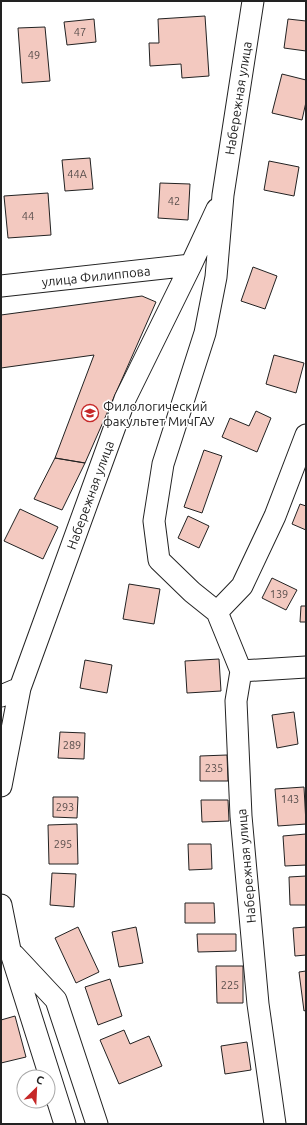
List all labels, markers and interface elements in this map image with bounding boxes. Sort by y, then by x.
house number: 47 [74,26,86,38]
street label: Набережная улица [222,40,254,156]
house number: 49 [28,49,40,61]
house number: 44А [67,168,88,180]
house number: 42 [168,195,180,207]
house number: 44 [22,210,34,222]
street label: улица Филиппова [41,263,151,289]
place label: Филологический факультет МичГАУ [103,399,215,428]
school or university icon: Филологический факультет МичГАУ [80,403,100,423]
street label: Набережная улица [64,439,116,551]
house number: 139 [270,588,288,600]
house number: 289 [63,739,81,751]
house number: 235 [205,762,223,774]
house number: 143 [281,793,299,805]
house number: 293 [56,801,74,813]
street label: Набережная улица [234,808,258,924]
house number: 295 [54,838,72,850]
house number: 225 [221,979,239,991]
north arrow [16,1069,56,1109]
text: С [34,1073,46,1087]

